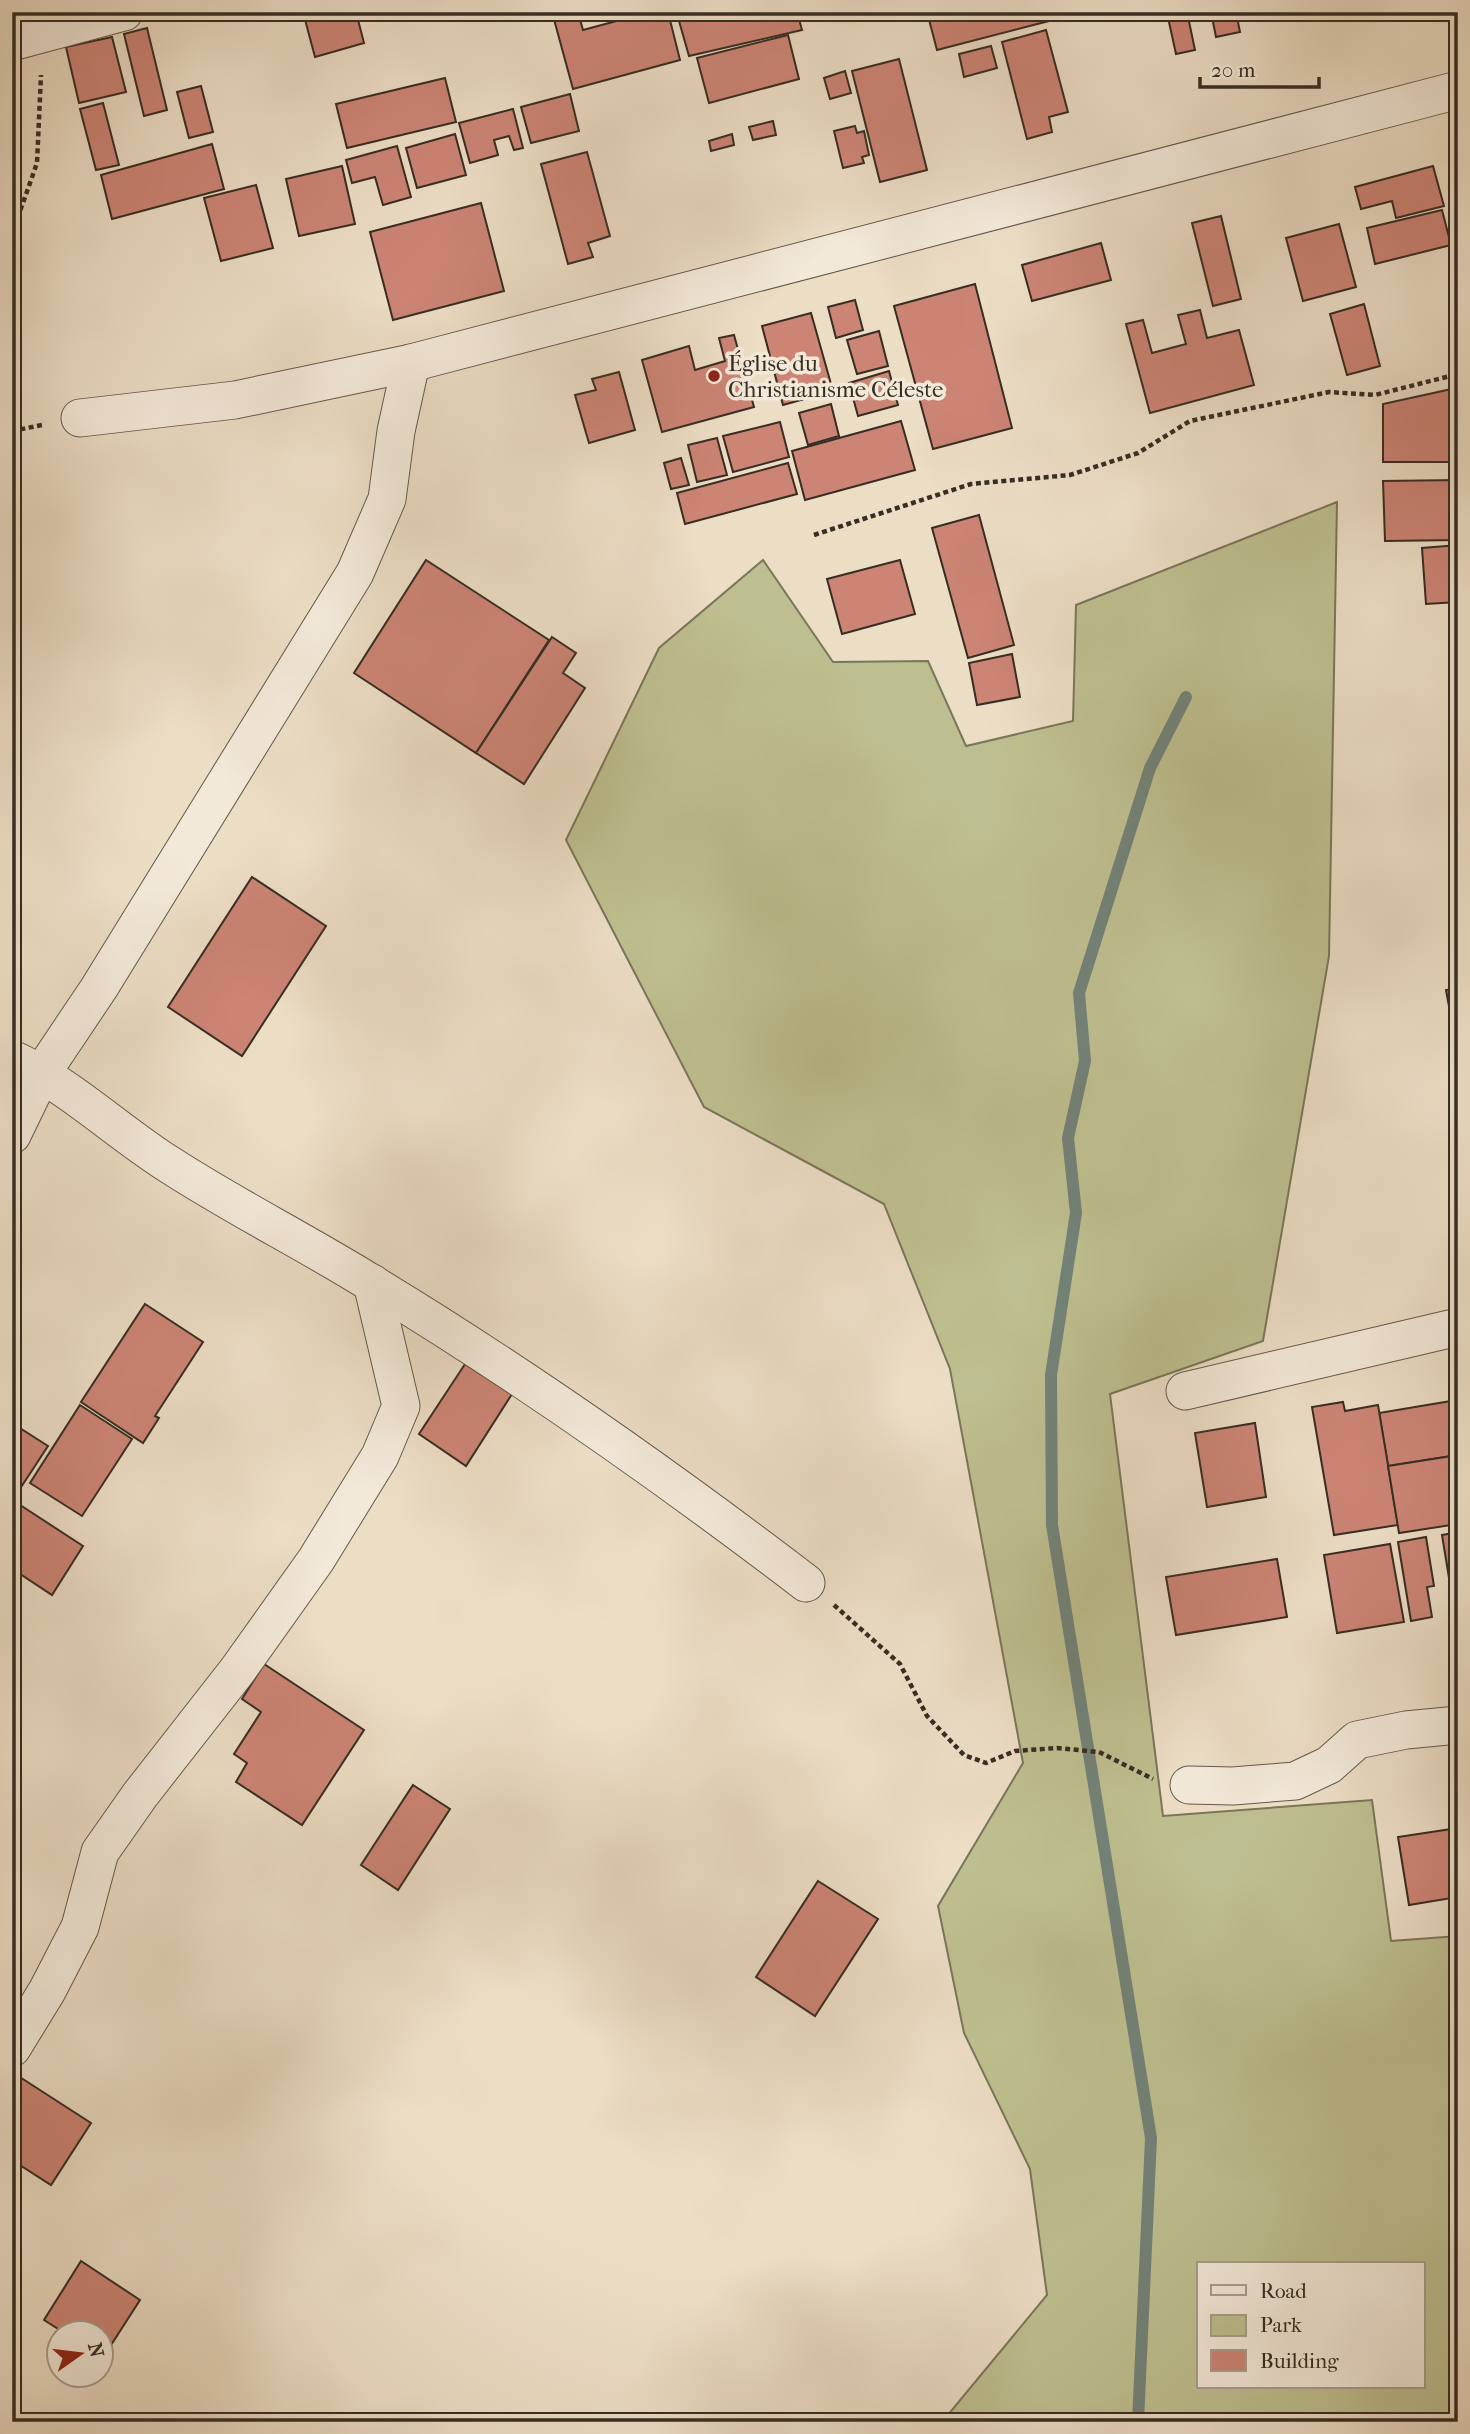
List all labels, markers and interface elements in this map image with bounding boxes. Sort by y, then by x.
scale bar [1200,46,1320,90]
text: 20 m [1211,58,1256,82]
place label: Église du Christianisme Céleste [728,350,943,403]
marker: Église du Christianisme Céleste [706,368,722,384]
legend [1197,2262,1424,2388]
text: Road [1260,2279,1307,2303]
text: Park [1260,2313,1302,2337]
north arrow [46,2318,116,2388]
text: N [83,2340,108,2360]
text: Building [1260,2349,1339,2373]

